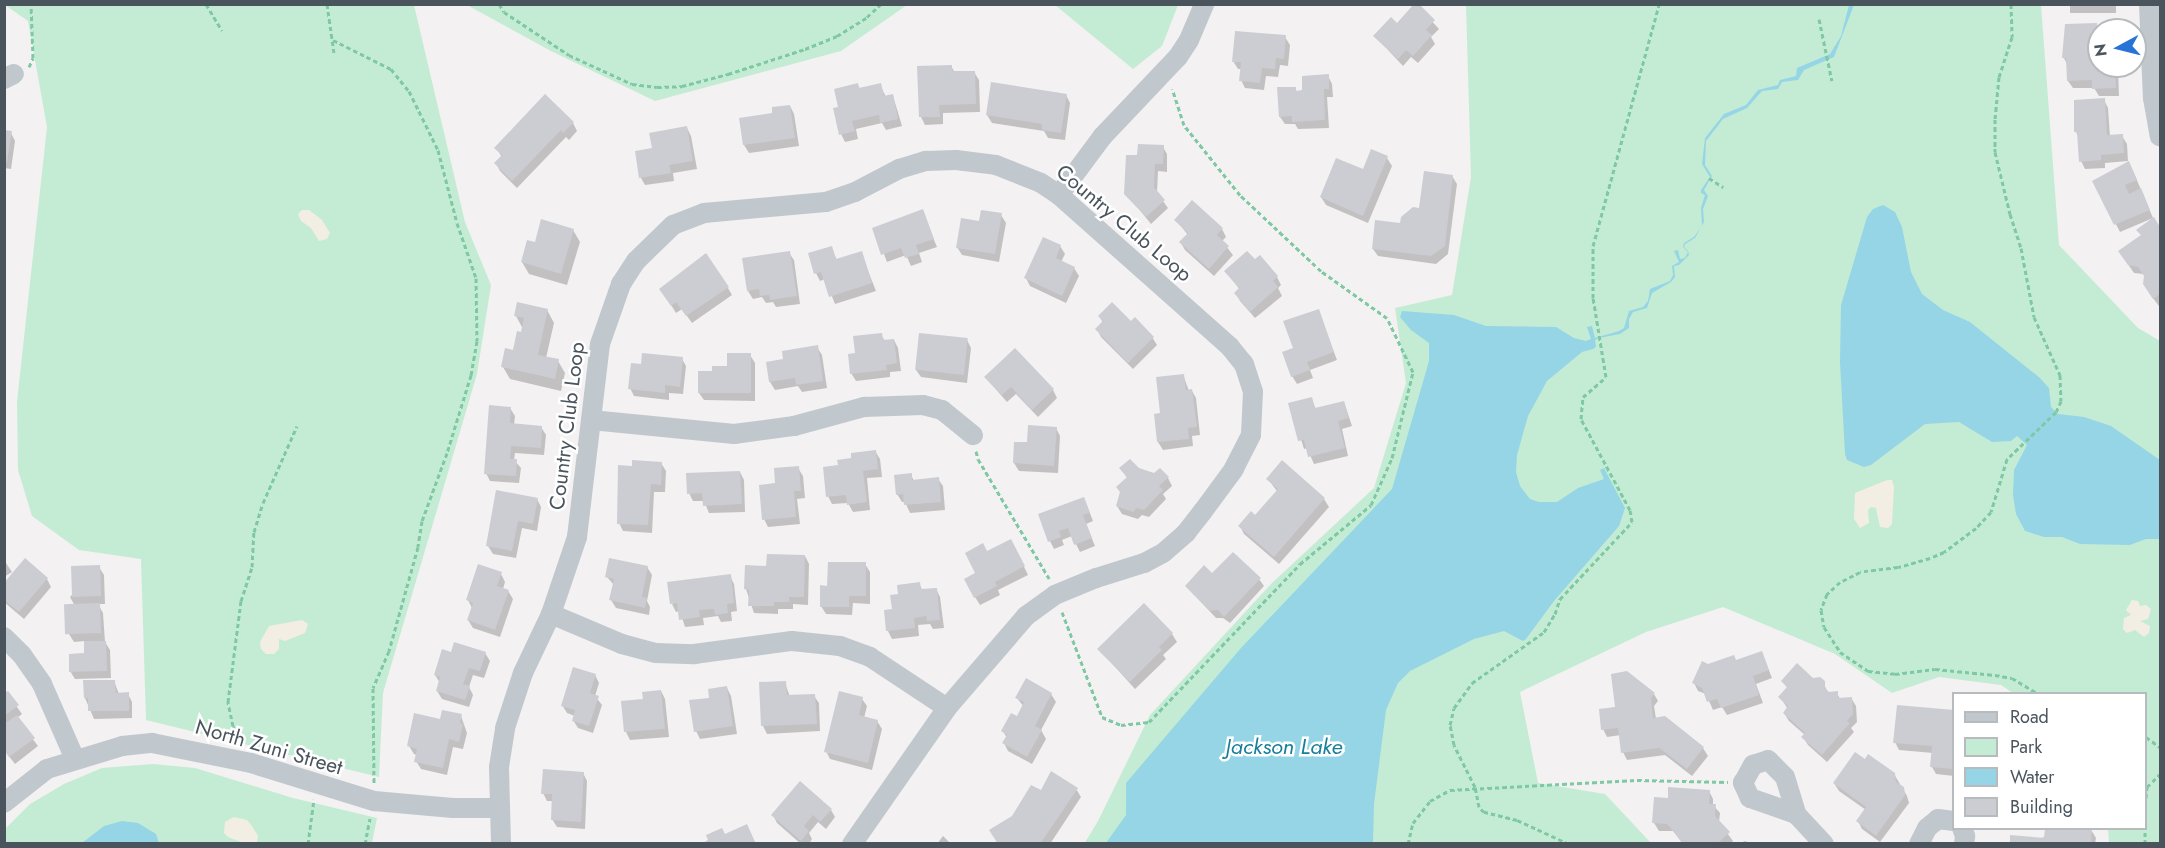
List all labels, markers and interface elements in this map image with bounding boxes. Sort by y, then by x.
north arrow [2087,18,2147,78]
text: N [2088,42,2113,58]
street label: Country Club Loop [1051,159,1197,287]
street label: Country Club Loop [544,341,590,511]
legend [1952,692,2147,830]
text: Road [2010,704,2049,730]
street label: North Zuni Street [192,714,346,780]
water label: Jackson Lake [1226,734,1342,760]
text: Park [2010,734,2042,760]
text: Water [2010,764,2054,790]
text: Building [2010,794,2073,820]

